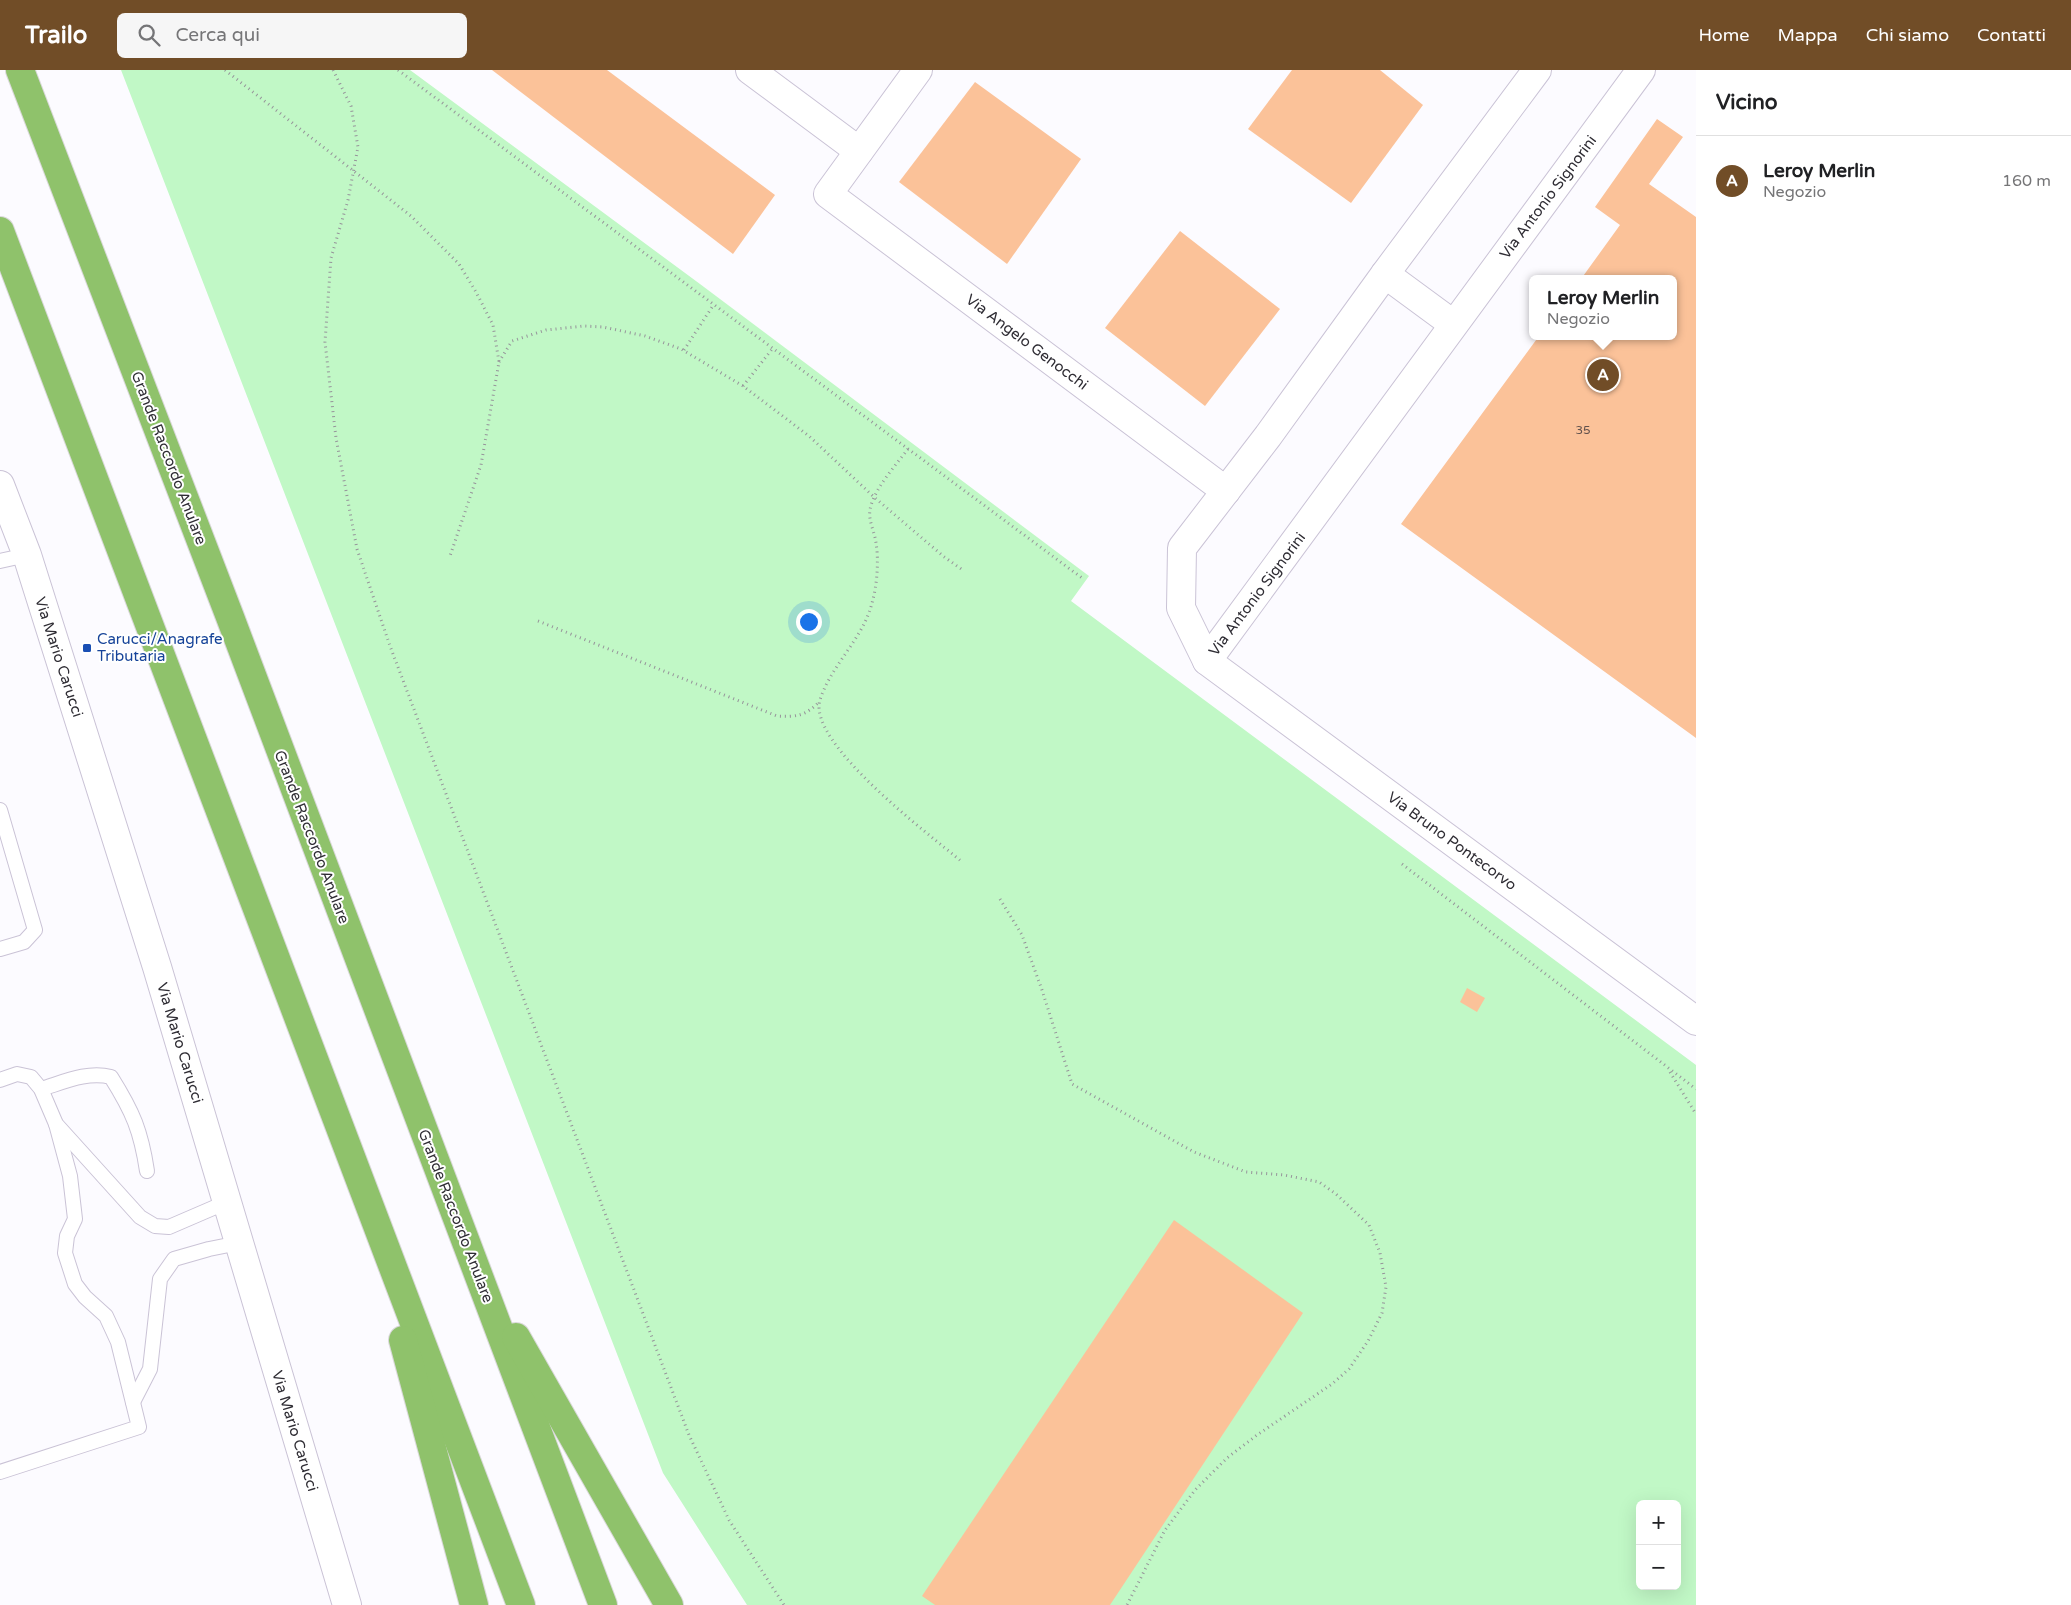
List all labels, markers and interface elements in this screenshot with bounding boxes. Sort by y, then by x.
search box [117,13,467,58]
text: Trailo [25,21,87,50]
icon: search [135,21,163,49]
text: Cerca qui [175,24,260,46]
text: Home [1698,24,1749,46]
text: Mappa [1777,24,1838,46]
text: Chi siamo [1866,24,1949,46]
text: Contatti [1977,24,2046,46]
text: Vicino [1716,90,1778,115]
street label: Via Antonio Signorini [1496,132,1600,262]
text: Leroy Merlin [1763,160,1875,182]
text: A [1726,171,1738,191]
text: 160 m [2002,171,2051,191]
text: Negozio [1763,182,1826,202]
popup [1529,275,1677,340]
text: Leroy Merlin [1547,287,1659,309]
street label: Via Angelo Genocchi [962,290,1092,394]
text: Negozio [1547,309,1610,329]
pin: A [1587,356,1619,394]
street label: Grande Raccordo Anulare [128,369,210,547]
house number: 35 [1575,423,1591,437]
street label: Via Antonio Signorini [1205,529,1309,659]
street label: Via Mario Carucci [31,595,87,719]
your location [796,609,822,635]
place label: Carucci/Anagrafe Tributaria [97,630,222,665]
marker: Carucci/Anagrafe Tributaria [81,642,93,654]
street label: Grande Raccordo Anulare [271,748,353,926]
street label: Via Bruno Pontecorvo [1384,788,1520,894]
street label: Via Mario Carucci [153,981,207,1105]
street label: Grande Raccordo Anulare [415,1127,497,1305]
street label: Via Mario Carucci [268,1369,322,1493]
map controls [1636,1500,1681,1590]
button: + [1636,1500,1681,1545]
button: − [1636,1545,1681,1590]

